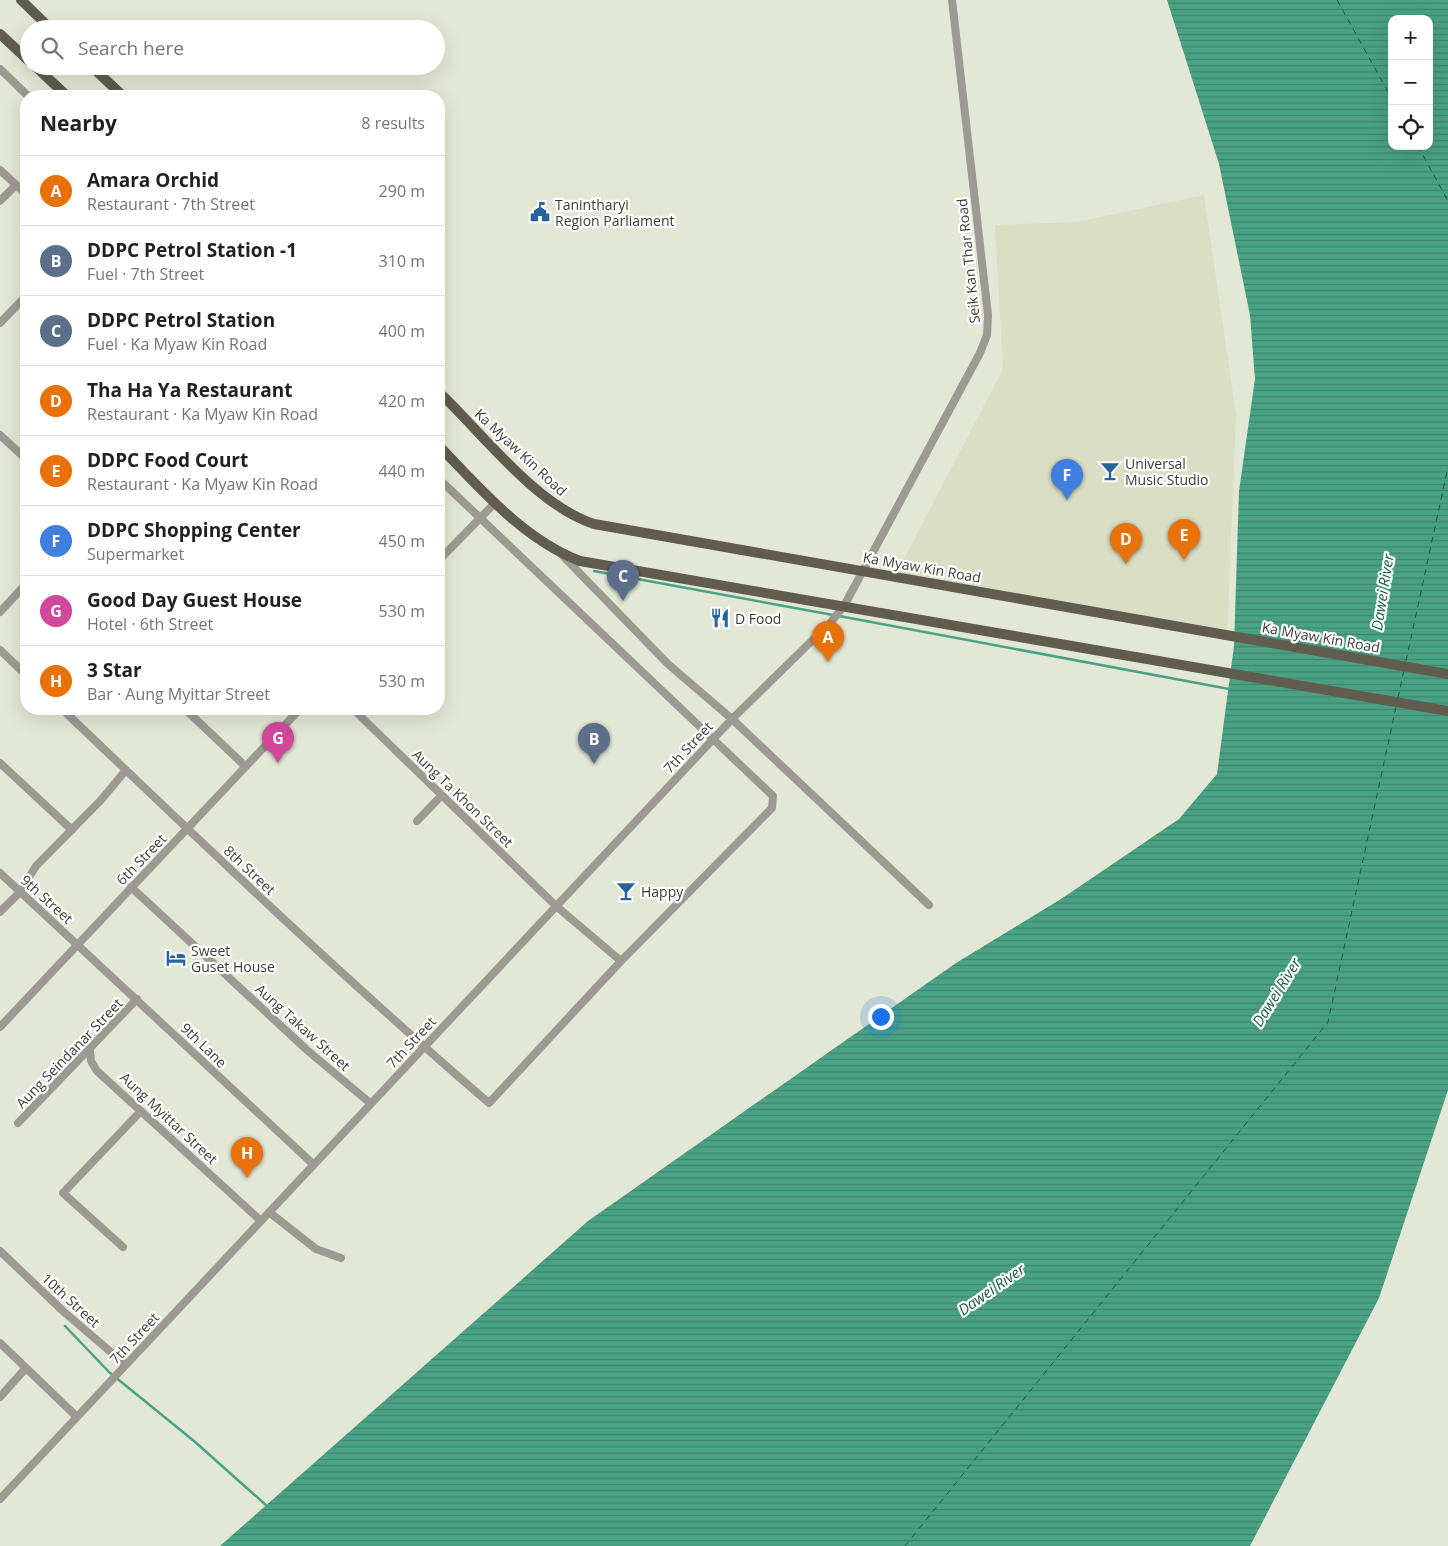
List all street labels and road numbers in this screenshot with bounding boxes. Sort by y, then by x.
street label: Seik Kan Thar Road [952,198,984,324]
street label: Ka Myaw Kin Road [471,404,571,500]
street label: Ka Myaw Kin Road [861,547,983,587]
street label: Ka Myaw Kin Road [1260,617,1382,657]
street label: 7th Street [659,717,717,777]
street label: Aung Ta Khon Street [408,745,518,851]
street label: 6th Street [112,829,170,889]
street label: 8th Street [220,841,280,899]
street label: 9th Street [17,870,77,928]
street label: Aung Takaw Street [252,979,354,1075]
street label: Aung Seindanar Street [11,994,127,1112]
street label: 7th Street [382,1012,440,1072]
street label: 9th Lane [177,1018,231,1072]
street label: Aung Myittar Street [116,1068,222,1168]
street label: 10th Street [38,1269,104,1331]
street label: 7th Street [105,1308,163,1368]

